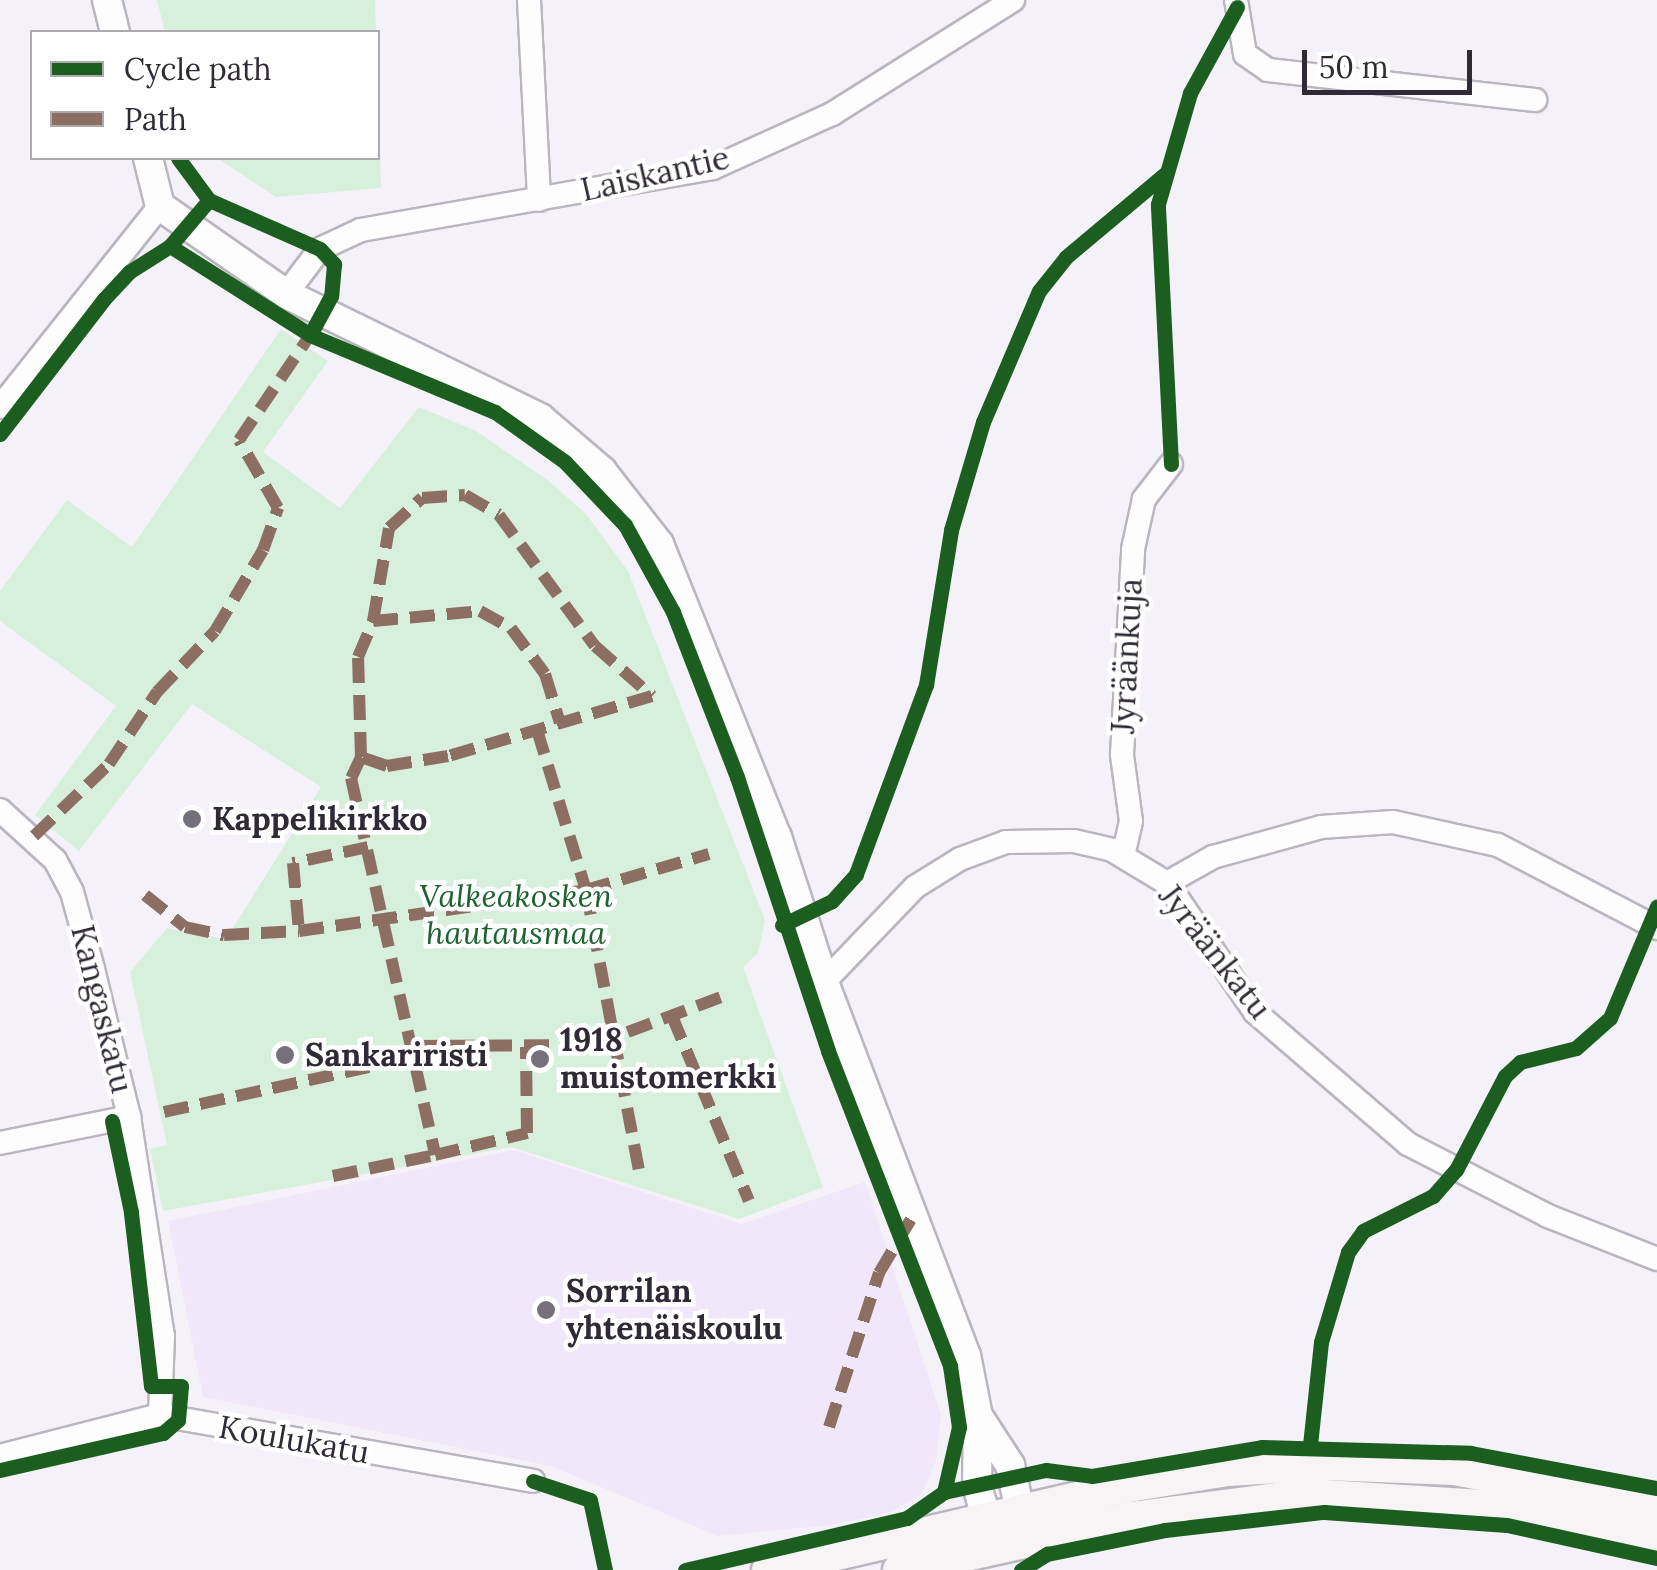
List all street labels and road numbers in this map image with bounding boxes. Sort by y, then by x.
street label: Laiskantie [577,138,733,210]
street label: Jyräänkuja [1104,577,1150,735]
street label: Jyräänkatu [1151,877,1279,1027]
street label: Kangaskatu [63,921,141,1097]
street label: Koulukatu [216,1408,372,1472]

